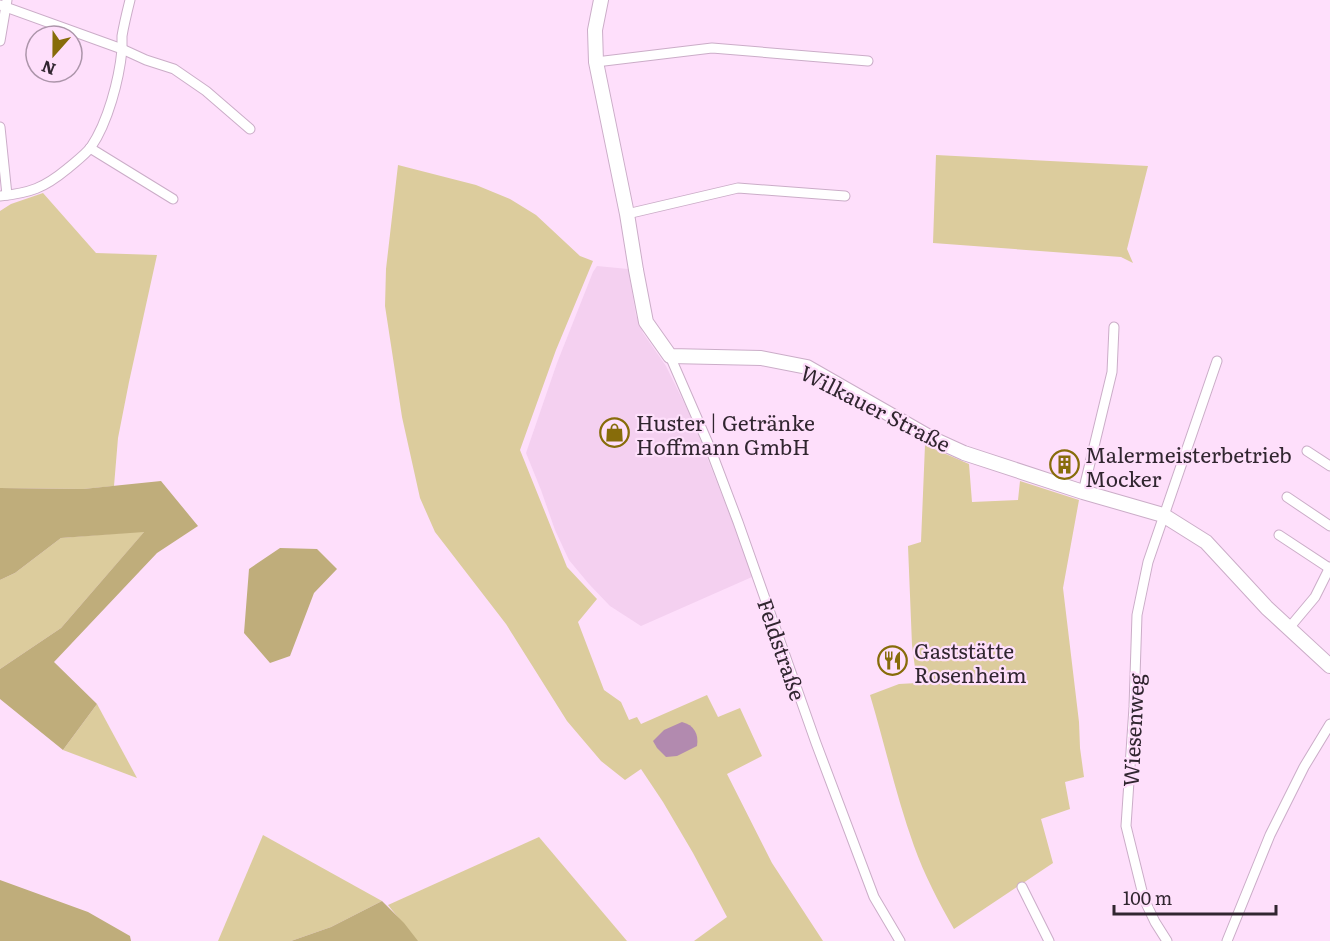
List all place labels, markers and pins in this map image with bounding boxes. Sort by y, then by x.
place label: Huster | Getränke Hoffmann GmbH [636,406,815,461]
shop icon: Huster | Getränke Hoffmann GmbH [599,417,631,449]
place label: Malermeisterbetrieb Mocker [1085,438,1292,493]
building icon: Malermeisterbetrieb Mocker [1048,449,1080,481]
place label: Gaststätte Rosenheim [914,634,1027,689]
restaurant icon: Gaststätte Rosenheim [877,645,909,677]

